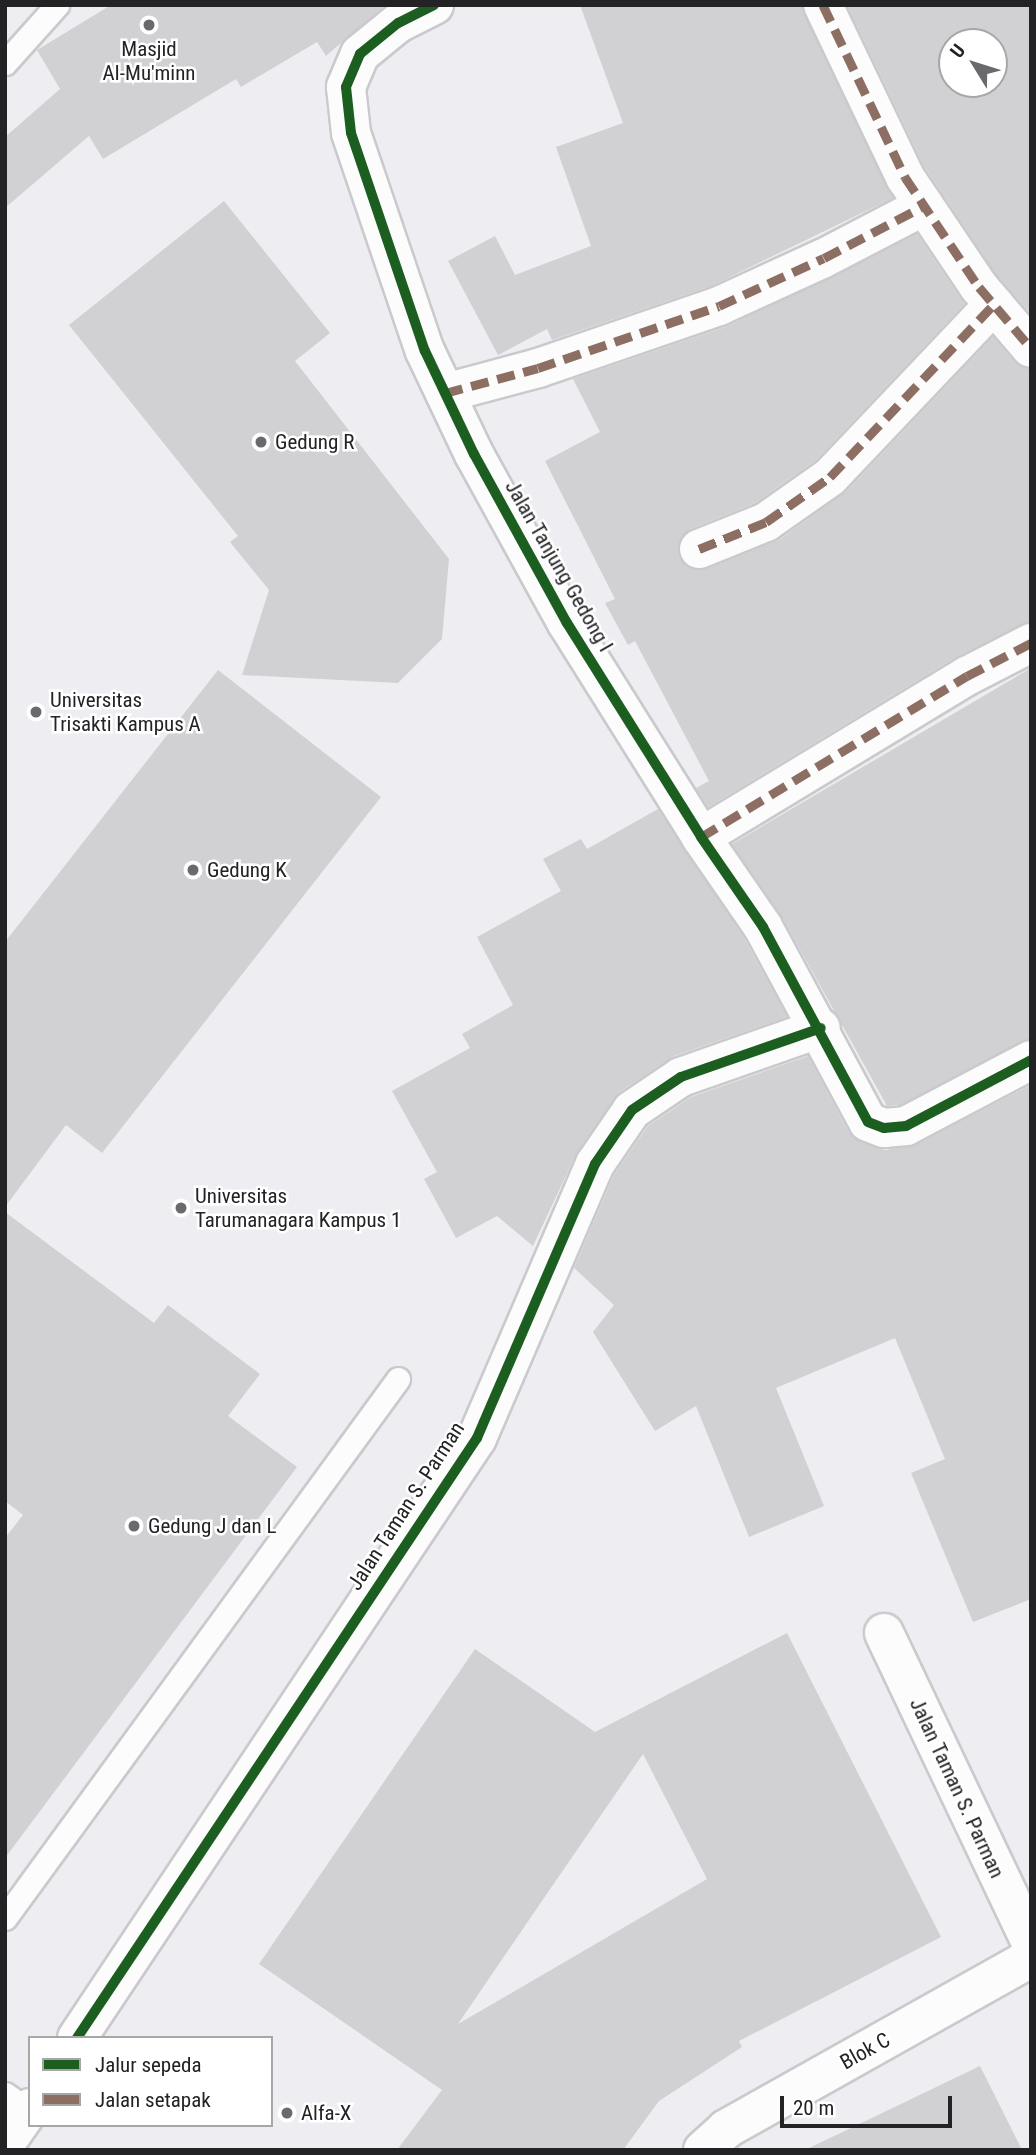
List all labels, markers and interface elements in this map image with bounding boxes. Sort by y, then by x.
marker: Masjid AI-Mu'minn [141,17,157,33]
north arrow [938,28,1008,98]
place label: Masjid AI-Mu'minn [102,36,196,86]
text: U [945,40,970,62]
place label: Gedung R [275,429,354,455]
marker: Gedung R [253,434,269,450]
street label: Jalan Tanjung Gedong I [500,476,618,656]
place label: Universitas Trisakti Kampus A [50,687,201,737]
marker: Universitas Trisakti Kampus A [28,704,44,720]
place label: Gedung K [207,857,287,883]
marker: Gedung K [185,862,201,878]
place label: Universitas Tarumanagara Kampus 1 [195,1183,401,1233]
marker: Universitas Tarumanagara Kampus 1 [173,1200,189,1216]
street label: Jalan Taman S. Parman [342,1417,470,1595]
place label: Gedung J dan L [148,1513,277,1539]
marker: Gedung J dan L [126,1518,142,1534]
street label: Jalan Taman S. Parman [904,1694,1010,1882]
street label: Blok C [836,2027,894,2075]
legend [28,2036,273,2127]
text: Jalur sepeda [95,2053,202,2077]
scale bar [784,2082,956,2126]
text: Jalan setapak [95,2088,211,2112]
text: 20 m [793,2096,834,2120]
place label: Alfa-X [301,2100,351,2126]
marker: Alfa-X [279,2105,295,2121]

